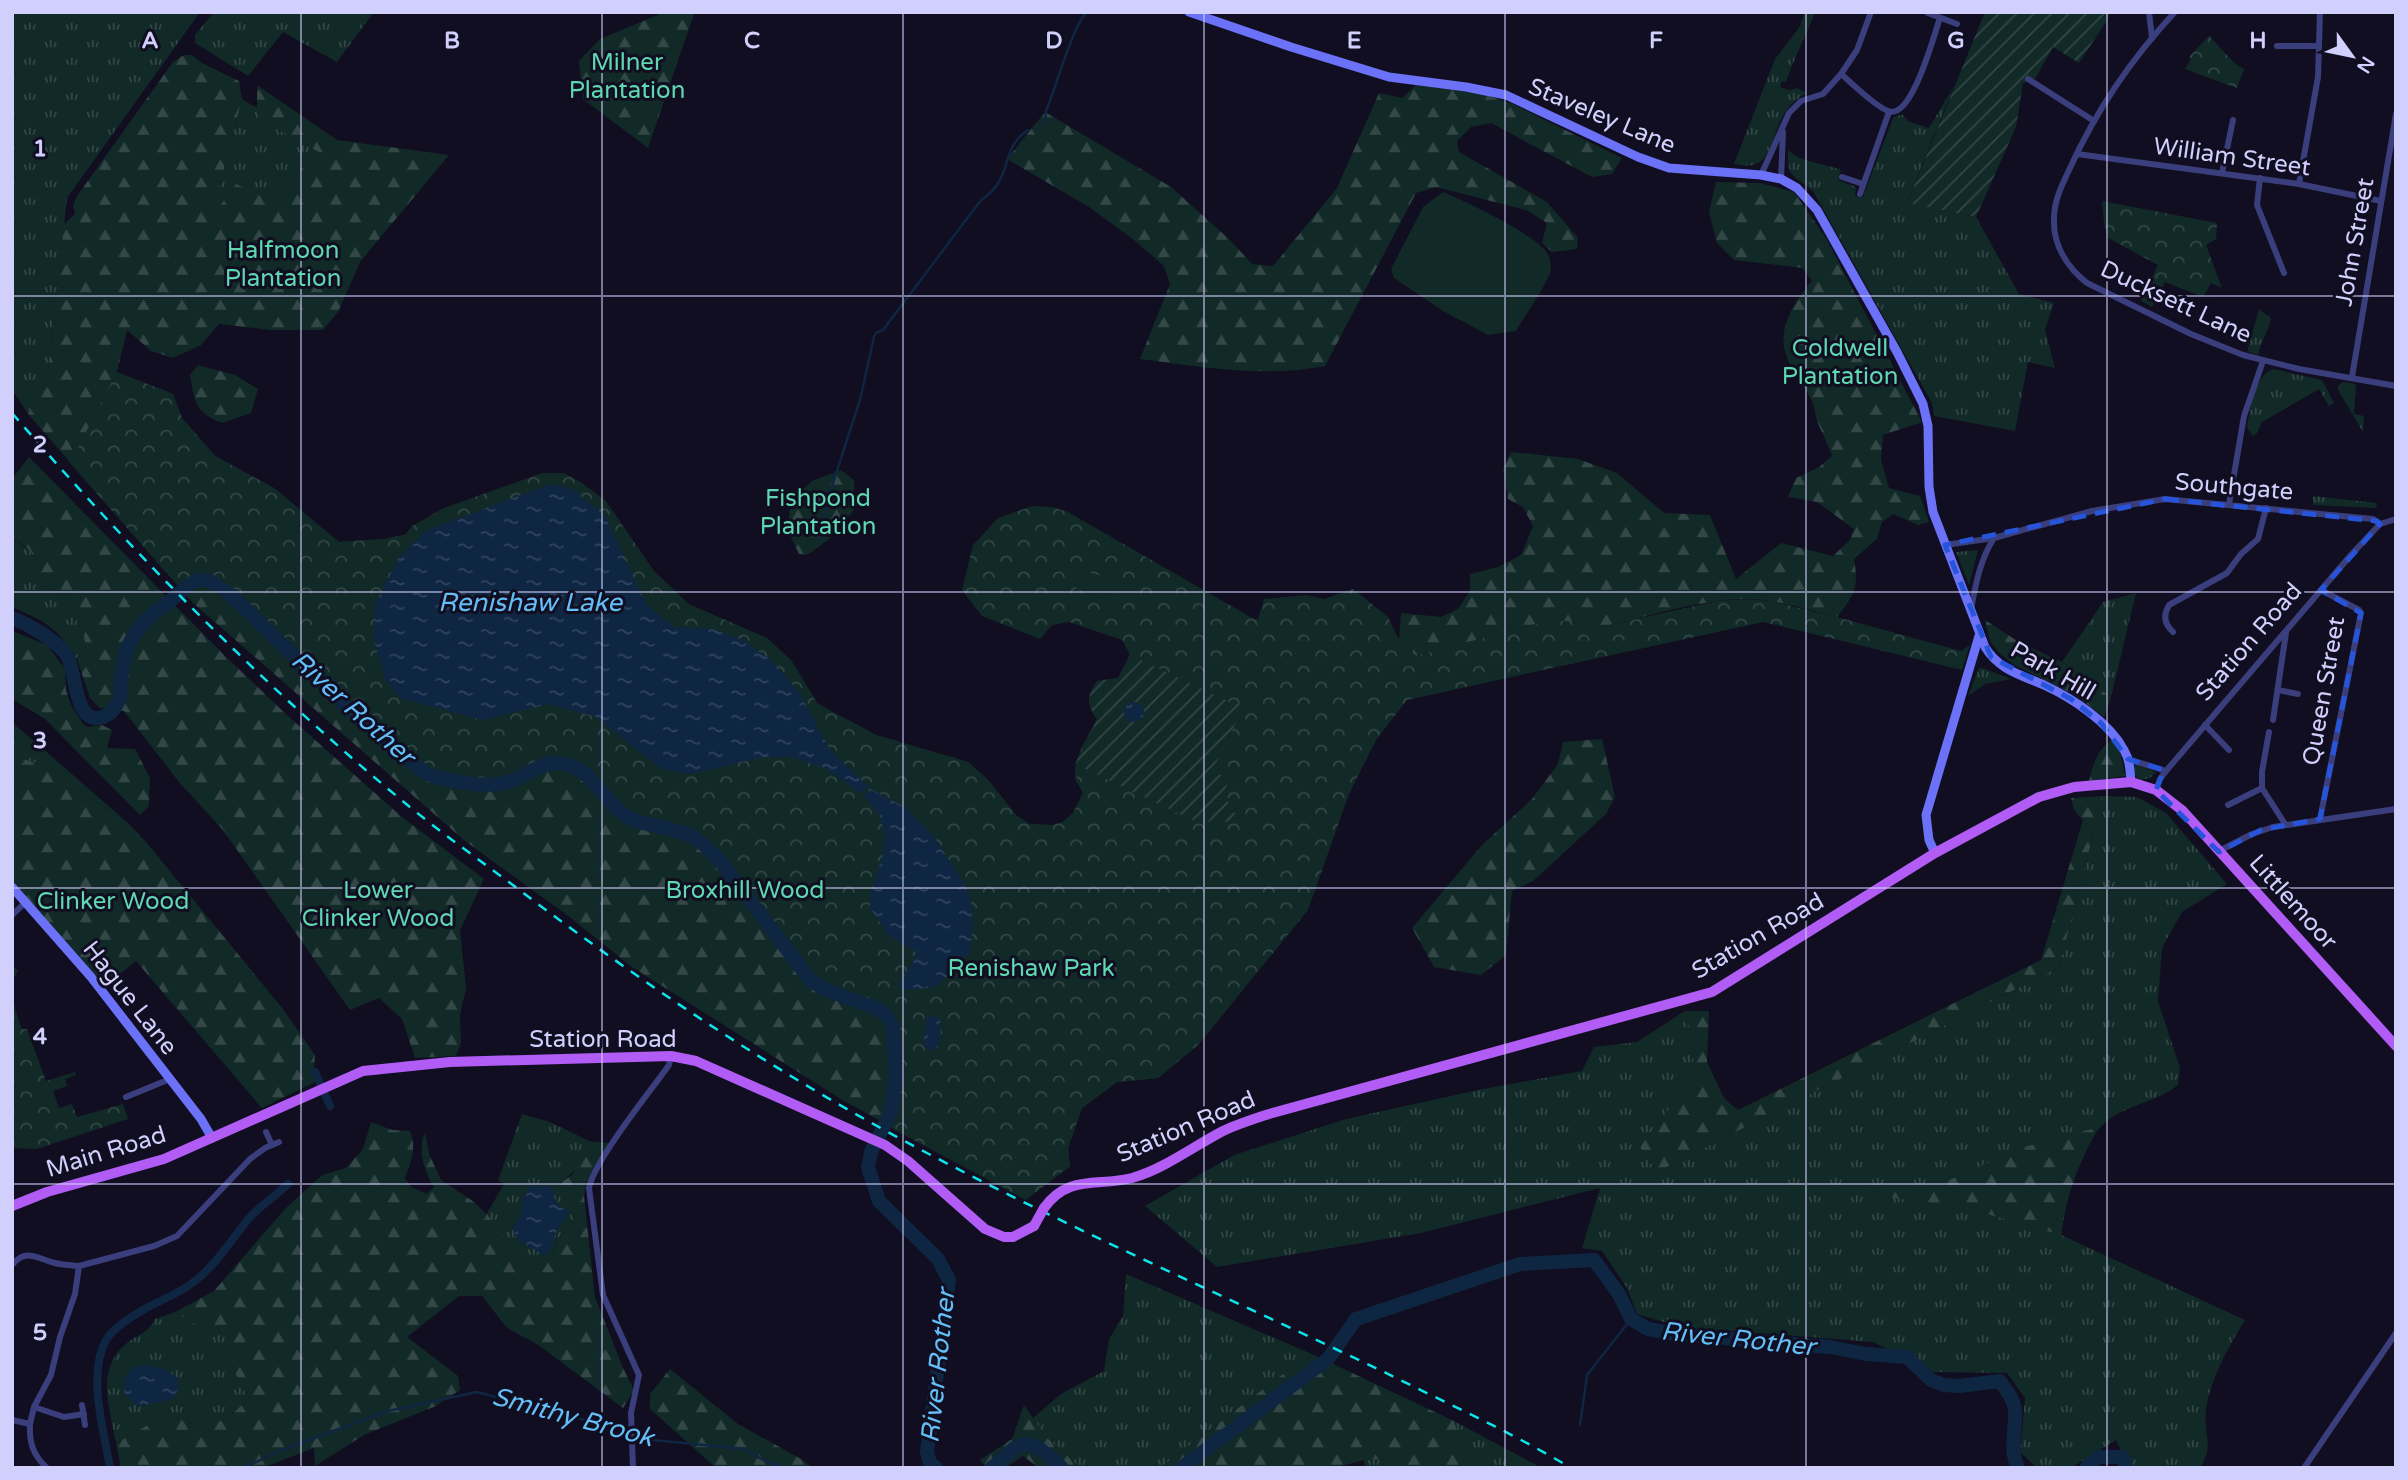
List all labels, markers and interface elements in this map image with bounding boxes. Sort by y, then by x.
north arrow [2317,21,2387,91]
text: A [141,27,159,55]
text: B [444,27,460,55]
text: C [744,27,760,55]
text: D [1045,27,1063,55]
text: E [1347,27,1361,55]
text: F [1649,27,1663,55]
text: G [1947,27,1965,55]
text: H [2249,27,2267,55]
park label: Milner Plantation [569,48,685,105]
text: N [2352,52,2379,77]
street label: Staveley Lane [1524,72,1680,160]
street label: William Street [2152,132,2312,182]
text: 1 [33,135,47,163]
street label: John Street [2329,176,2381,308]
park label: Halfmoon Plantation [225,236,341,293]
street label: Ducksett Lane [2096,254,2256,350]
park label: Coldwell Plantation [1782,334,1898,391]
text: 2 [33,431,47,459]
street label: Southgate [2174,467,2294,507]
park label: Fishpond Plantation [760,484,876,541]
street label: Station Road [2190,577,2308,707]
water label: Renishaw Lake [438,587,623,618]
street label: Queen Street [2297,614,2351,768]
street label: Park Hill [2005,635,2101,707]
water label: River Rother [285,645,423,773]
text: 3 [33,727,47,755]
street label: Littlemoor [2243,848,2344,956]
park label: Lower Clinker Wood [302,876,454,933]
park label: Broxhill Wood [666,876,824,905]
park label: Clinker Wood [37,887,189,916]
street label: Station Road [1687,887,1829,985]
street label: Hague Lane [76,935,184,1061]
park label: Renishaw Park [947,954,1115,983]
text: 4 [33,1023,48,1051]
street label: Station Road [529,1025,677,1054]
street label: Station Road [1112,1085,1260,1169]
street label: Main Road [43,1120,169,1184]
water label: River Rother [915,1284,962,1445]
water label: River Rother [1659,1316,1820,1363]
text: 5 [33,1319,47,1347]
water label: Smithy Brook [489,1381,659,1454]

